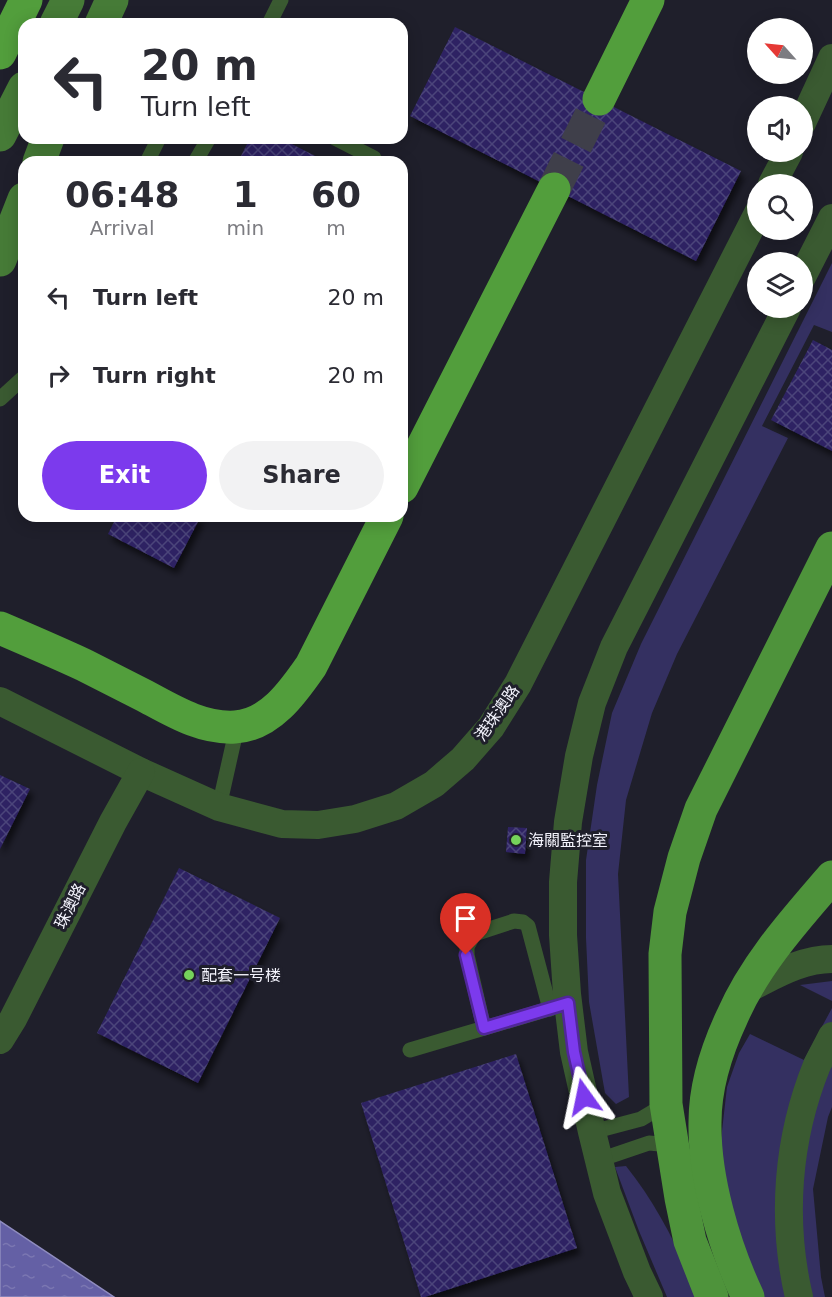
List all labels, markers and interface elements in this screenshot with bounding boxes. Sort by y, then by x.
north arrow [747,18,813,84]
map controls [747,18,813,318]
text: 20 m [141,41,258,90]
icon: left [42,42,120,120]
text: Turn left [141,91,251,122]
button: sound [747,96,813,162]
text: 06:48 [65,174,179,215]
text: 1 [233,174,258,215]
text: 60 [311,174,361,215]
button: search [747,174,813,240]
text: Arrival [90,216,155,240]
text: min [226,216,264,240]
text: m [326,216,346,240]
button: layers [747,252,813,318]
icon: left [42,281,75,314]
text: Turn left [93,285,198,310]
text: 20 m [328,285,384,310]
icon: right [42,359,75,392]
text: Turn right [93,363,216,388]
text: 20 m [328,363,384,388]
button: Exit [42,441,207,510]
button: Share [219,441,384,510]
street label: 港珠澳路 [471,681,523,745]
place label: 海關監控室 [528,831,608,850]
marker: 海關監控室 [509,833,523,847]
street label: 珠澳路 [51,880,89,932]
pin [440,893,491,955]
icon: arrive [449,902,482,935]
place label: 配套一号楼 [201,966,281,985]
marker: 配套一号楼 [182,968,196,982]
position arrow [552,1065,616,1129]

